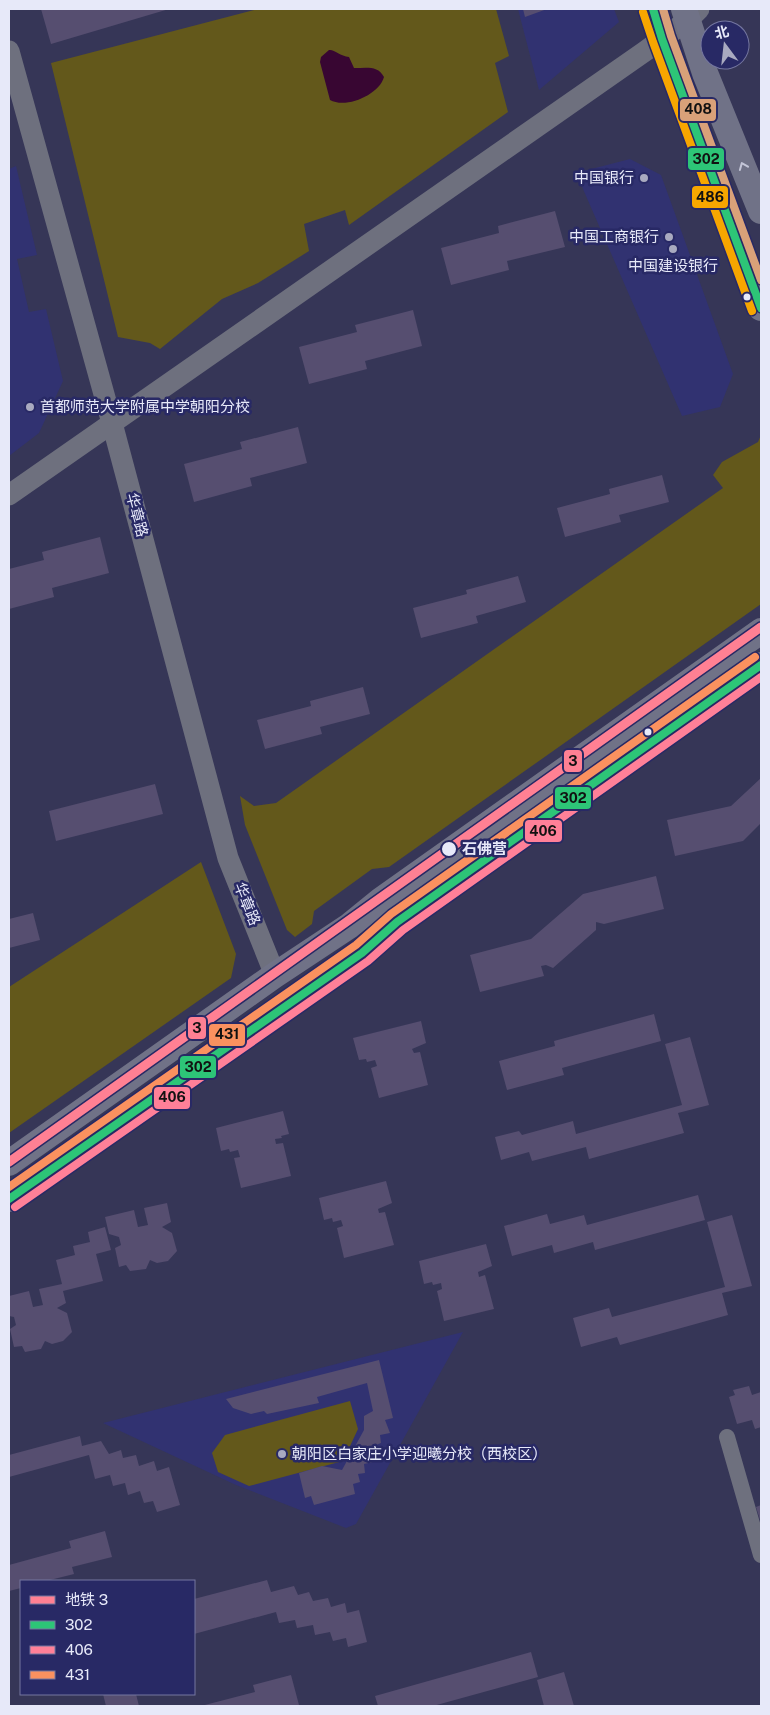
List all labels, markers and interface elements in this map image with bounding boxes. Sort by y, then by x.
north arrow [700,20,750,70]
text: 北 [713,23,730,42]
line badge: 408 [679,98,717,122]
text: 408 [684,101,712,117]
line badge: 302 [687,147,725,171]
text: 302 [692,151,720,167]
one-way arrow [739,162,749,171]
place label: 中国银行 [574,169,634,186]
marker: 中国银行 [638,172,650,184]
line badge: 486 [691,185,729,209]
text: 486 [696,189,724,205]
place label: 中国工商银行 [569,228,659,245]
marker: 中国工商银行 [663,231,675,243]
marker: 中国建设银行 [667,243,679,255]
place label: 中国建设银行 [628,257,718,274]
unlabelled marker [742,292,752,302]
place label: 首都师范大学附属中学朝阳分校 [40,398,250,415]
marker: 首都师范大学附属中学朝阳分校 [24,401,36,413]
street label: 华章路 [123,491,152,539]
unlabelled marker [643,727,653,737]
line badge: 3 [563,749,583,773]
text: 3 [568,753,578,769]
line badge: 302 [554,786,592,810]
text: 302 [559,790,587,806]
line badge: 406 [524,819,563,843]
text: 406 [529,823,557,839]
marker: 石佛营 [440,840,458,858]
place label: 石佛营 [462,840,507,857]
street label: 华章路 [231,880,264,928]
line badge: 3 [187,1016,207,1040]
text: 3 [192,1020,202,1036]
line badge: 431 [208,1023,246,1047]
text: 431 [215,1026,239,1042]
line badge: 302 [179,1055,217,1079]
text: 302 [184,1059,212,1075]
line badge: 406 [153,1086,191,1110]
text: 406 [158,1089,186,1105]
place label: 朝阳区白家庄小学迎曦分校（西校区） [292,1445,547,1462]
marker: 朝阳区白家庄小学迎曦分校（西校区） [276,1448,288,1460]
legend [20,1580,195,1695]
text: 地铁 3 [65,1591,108,1608]
text: 302 [65,1616,93,1633]
text: 406 [65,1641,93,1658]
text: 431 [65,1666,90,1683]

